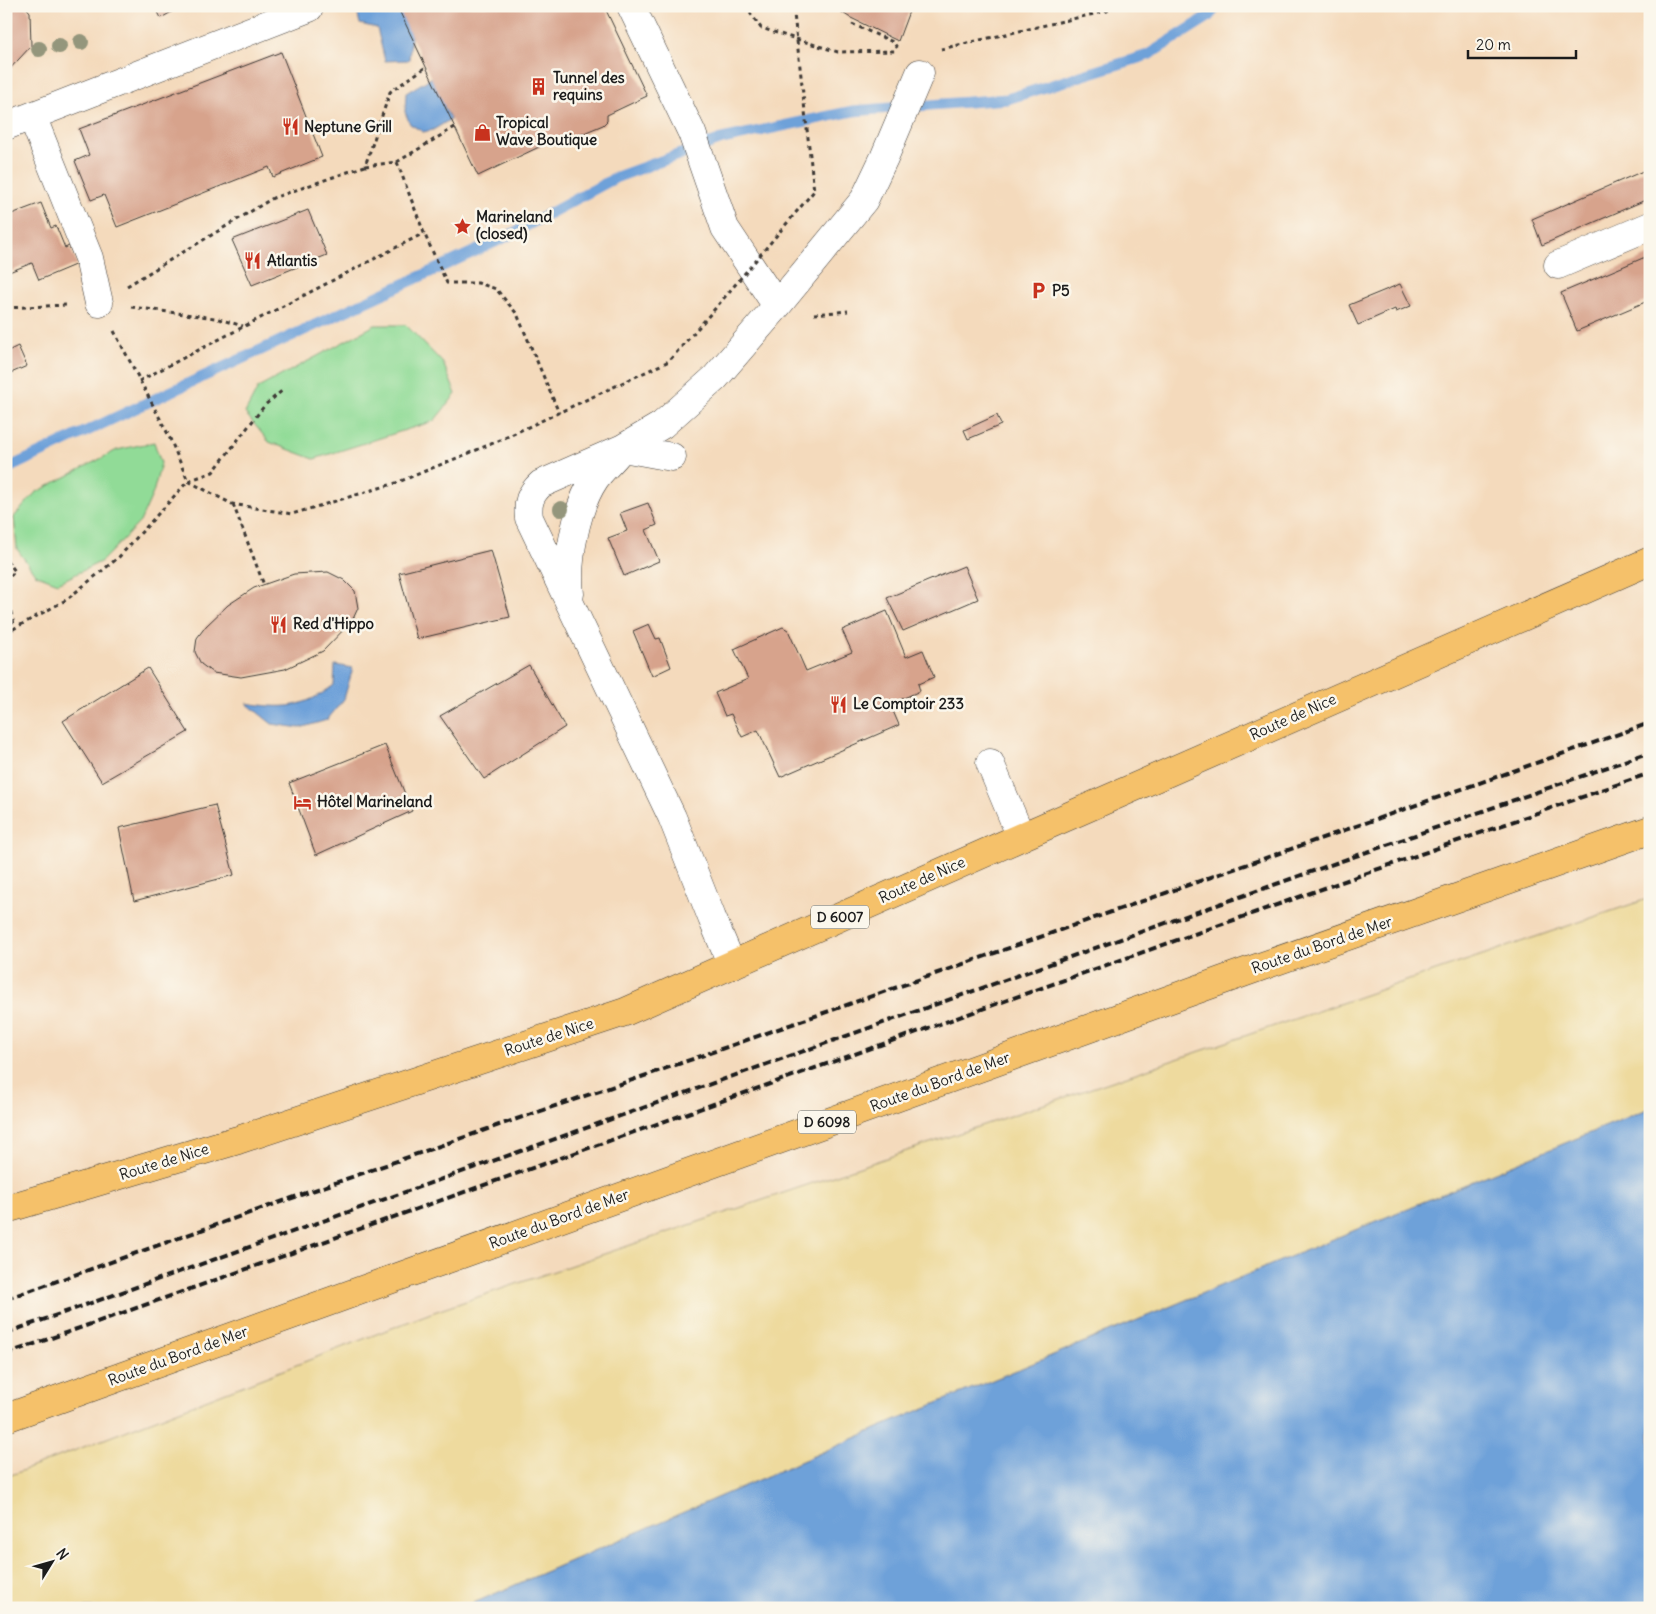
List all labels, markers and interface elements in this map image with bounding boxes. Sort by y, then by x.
scale bar [1468,28,1576,60]
text: 20 m [1476,35,1511,54]
place label: Tunnel des requins [553,68,625,105]
building icon: Tunnel des requins [529,77,549,97]
place label: Tropical Wave Boutique [496,113,597,150]
restaurant icon: Neptune Grill [280,117,300,137]
place label: Neptune Grill [304,117,392,137]
shop icon: Tropical Wave Boutique [472,122,492,142]
place label: Marineland (closed) [476,207,552,244]
place icon: Marineland (closed) [452,216,472,236]
restaurant icon: Atlantis [243,251,263,271]
place label: Atlantis [267,251,317,270]
parking icon: P5 [1028,281,1048,301]
place label: P5 [1052,281,1070,300]
restaurant icon: Red d'Hippo [269,614,289,634]
place label: Red d'Hippo [293,614,375,634]
street label: Route de Nice [1247,689,1339,744]
restaurant icon: Le Comptoir 233 [829,694,849,714]
place label: Le Comptoir 233 [853,694,964,714]
hotel icon: Hôtel Marineland [293,792,313,812]
place label: Hôtel Marineland [317,792,432,811]
street label: Route de Nice [876,852,968,907]
road number: D 6007 [811,906,869,929]
street label: Route du Bord de Mer [1249,912,1395,978]
street label: Route de Nice [502,1013,596,1060]
street label: Route du Bord de Mer [867,1047,1012,1116]
road number: D 6098 [798,1110,856,1134]
street label: Route de Nice [117,1139,211,1184]
street label: Route du Bord de Mer [486,1184,631,1253]
street label: Route du Bord de Mer [105,1321,250,1390]
north arrow [28,1536,78,1586]
text: N [52,1545,72,1563]

